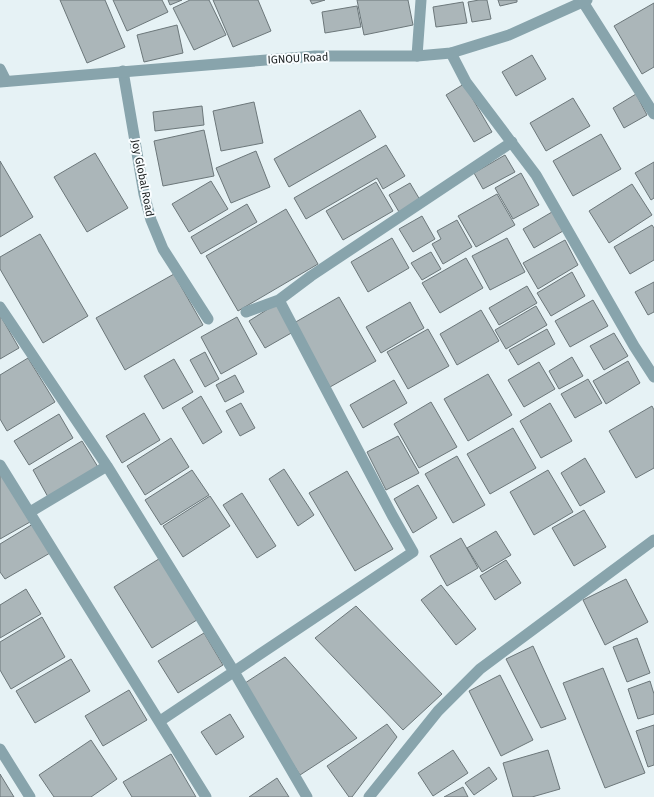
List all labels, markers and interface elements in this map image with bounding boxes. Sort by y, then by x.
street label: IGNOU Road [267,50,329,67]
street label: Joy Global Road [129,138,156,218]

